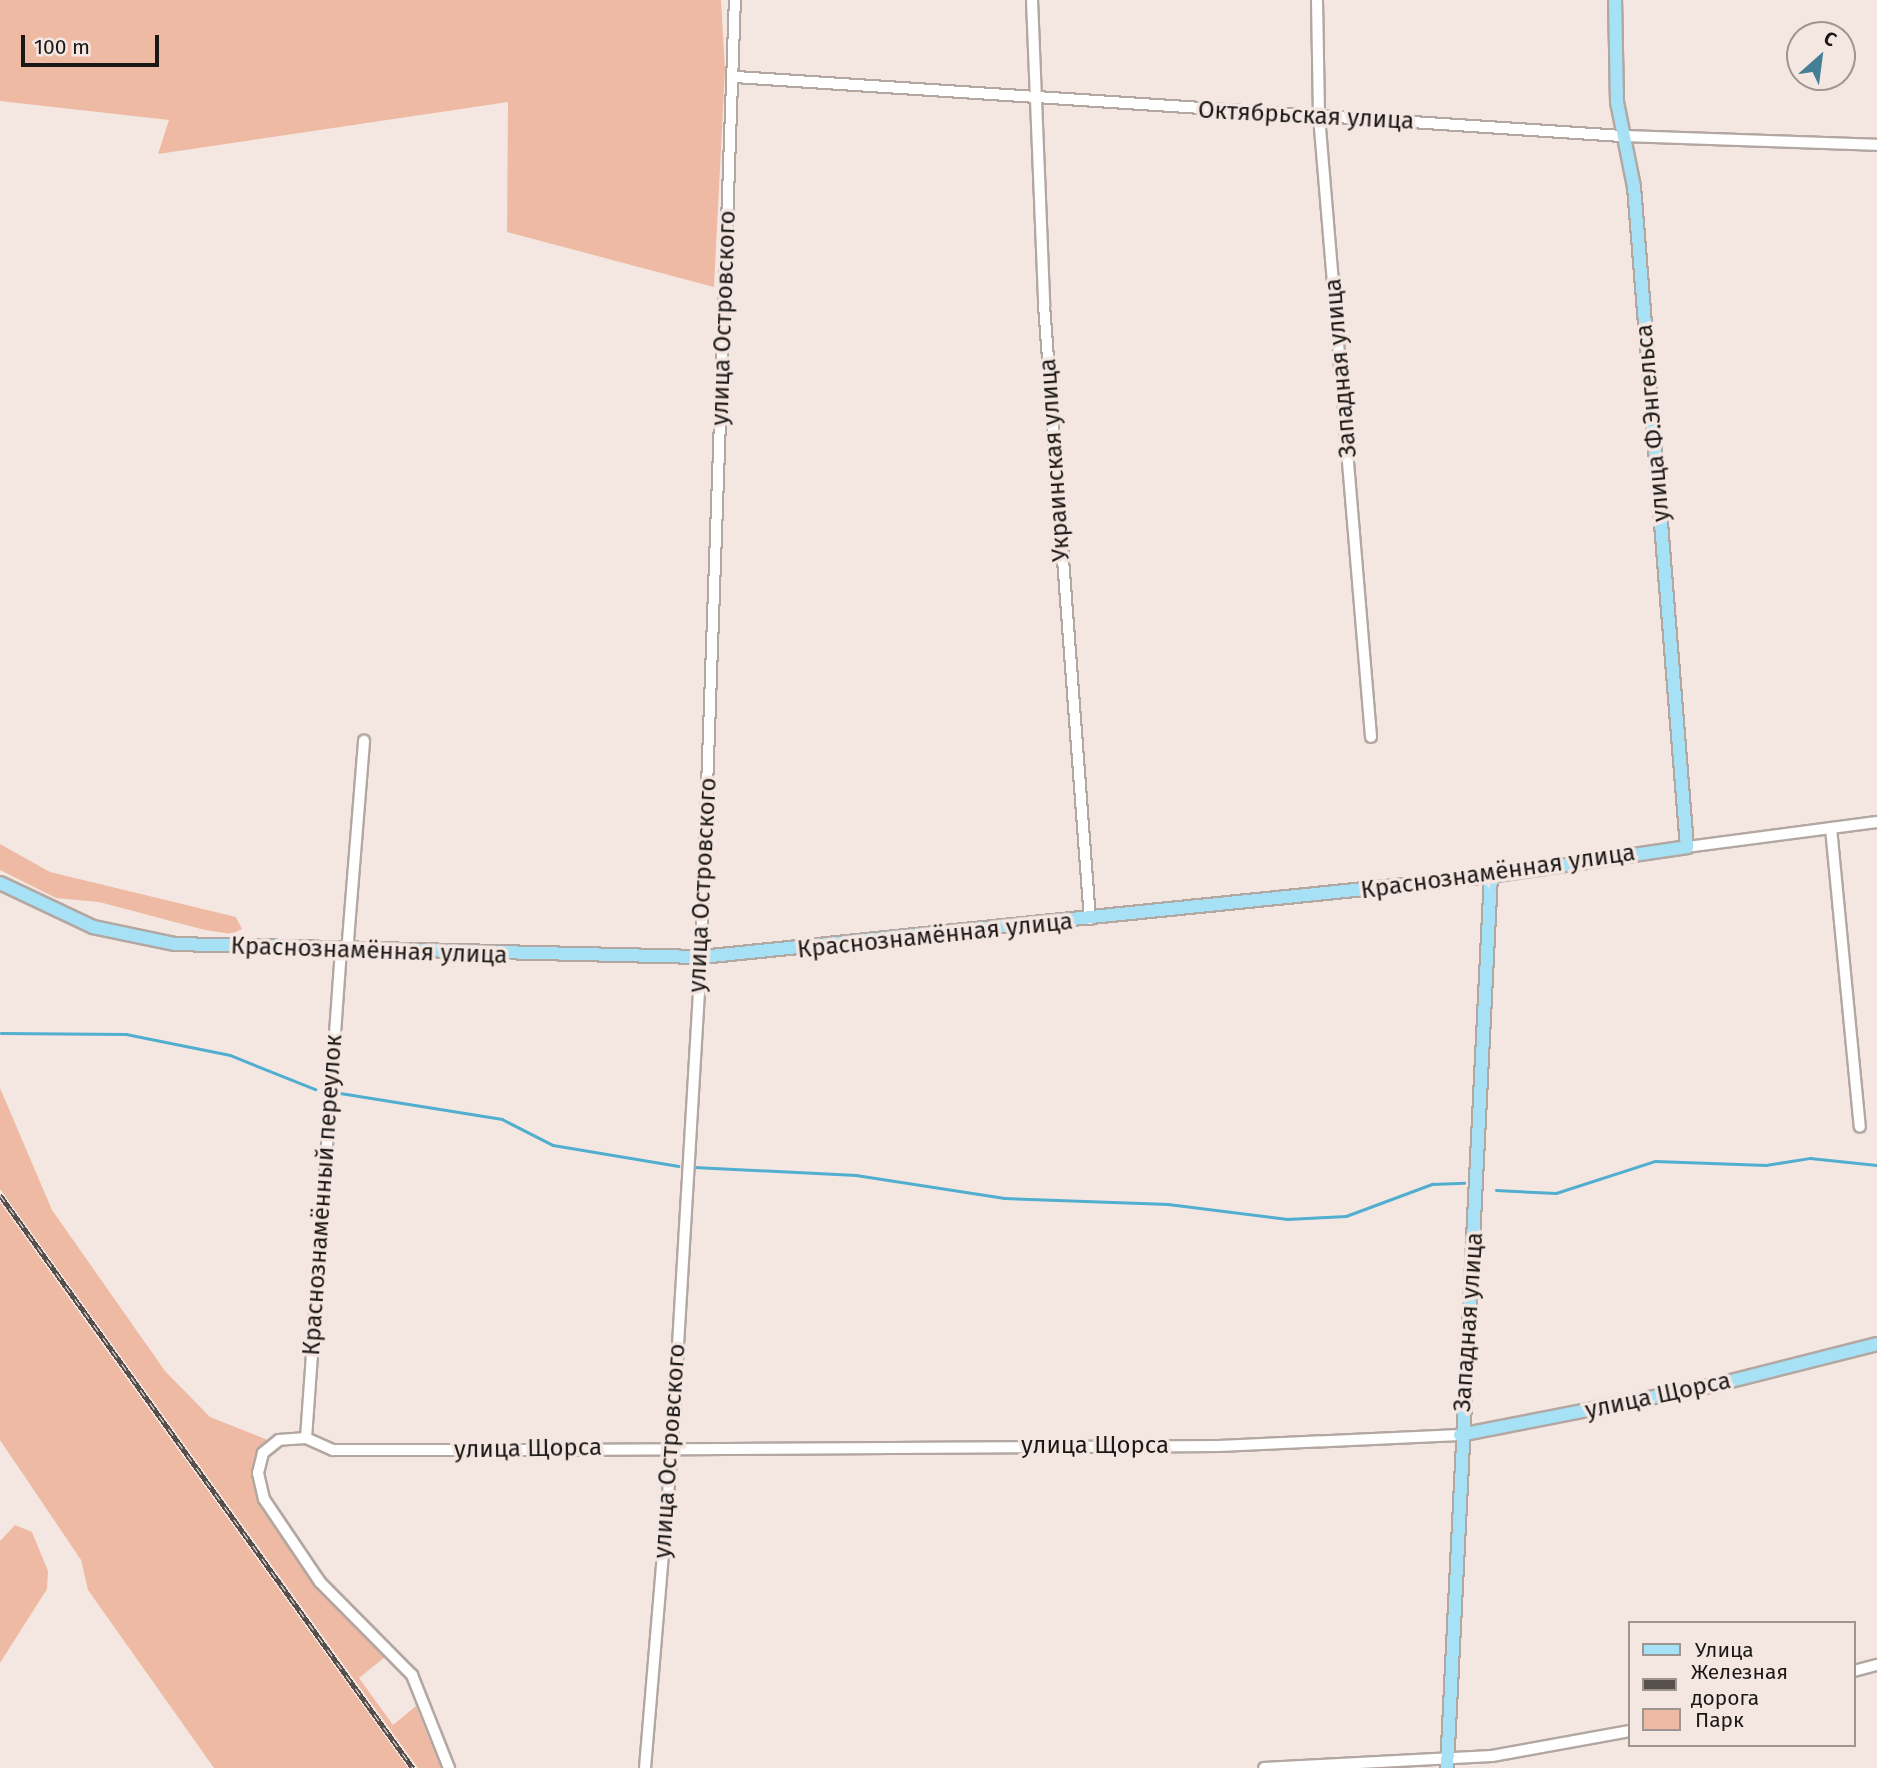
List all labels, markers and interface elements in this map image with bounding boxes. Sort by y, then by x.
scale bar [24,21,163,65]
north arrow [1786,21,1856,91]
text: С [1820,26,1840,52]
text: 100 m [34,34,90,60]
street label: Октябрьская улица [1197,96,1415,136]
street label: улица Островского [706,210,742,426]
street label: Западная улица [1319,277,1363,459]
street label: улица Ф.Энгельса [1630,323,1676,523]
street label: Украинская улица [1034,358,1076,562]
street label: улица Островского [683,777,723,993]
street label: Краснознамённая улица [1359,838,1637,906]
street label: Краснознамённая улица [796,907,1074,965]
street label: Краснознамённая улица [230,932,508,970]
street label: Краснознамённый переулок [297,1033,349,1357]
street label: Западная улица [1448,1231,1490,1413]
street label: улица Островского [648,1343,692,1559]
street label: улица Щорса [1583,1367,1733,1425]
street label: улица Щорса [1021,1432,1169,1460]
street label: улица Щорса [454,1433,602,1465]
legend [1629,1621,1856,1747]
text: Улица [1695,1637,1754,1663]
text: Железная дорога [1691,1659,1788,1711]
text: Парк [1695,1707,1744,1733]

